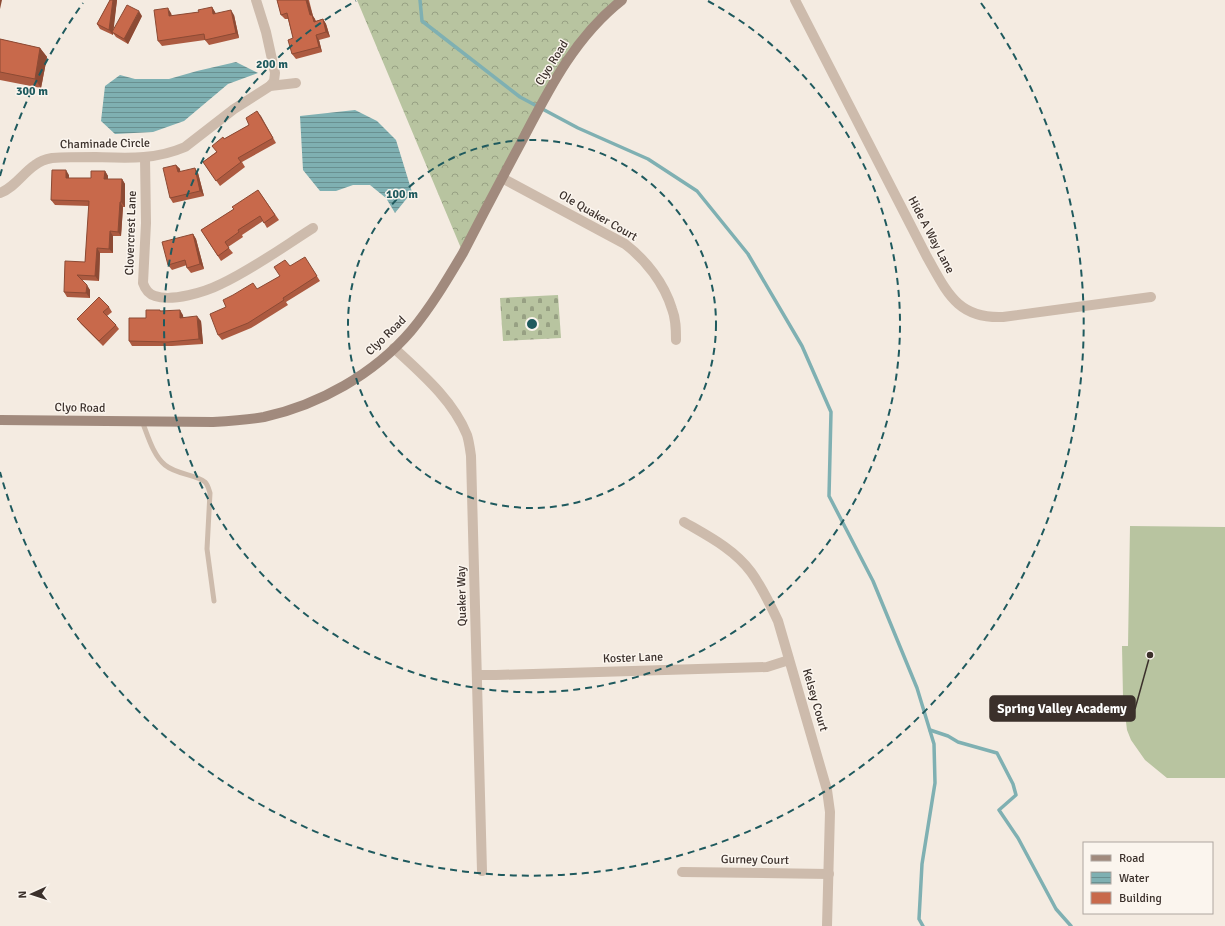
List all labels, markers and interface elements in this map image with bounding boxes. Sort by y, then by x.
street label: Clyo Road [532,38,572,88]
text: 200 m [256,57,288,72]
text: 300 m [16,84,48,99]
street label: Chaminade Circle [60,136,150,152]
text: 100 m [386,187,418,202]
street label: Ole Quaker Court [556,187,640,245]
street label: Clovercrest Lane [122,190,140,276]
street label: Hide A Way Lane [904,194,958,276]
street label: Clyo Road [363,313,409,359]
centre of rings [525,317,539,331]
street label: Clyo Road [55,400,105,416]
street label: Quaker Way [454,565,470,626]
street label: Koster Lane [603,649,663,667]
street label: Kelsey Court [799,667,831,733]
callout: Spring Valley Academy [990,696,1135,721]
text: Spring Valley Academy [997,701,1127,717]
legend [1083,842,1213,914]
text: Road [1119,851,1145,866]
street label: Gurney Court [721,852,789,868]
text: Water [1119,871,1150,886]
north arrow [12,874,52,914]
text: N [16,890,29,899]
text: Building [1119,891,1162,906]

